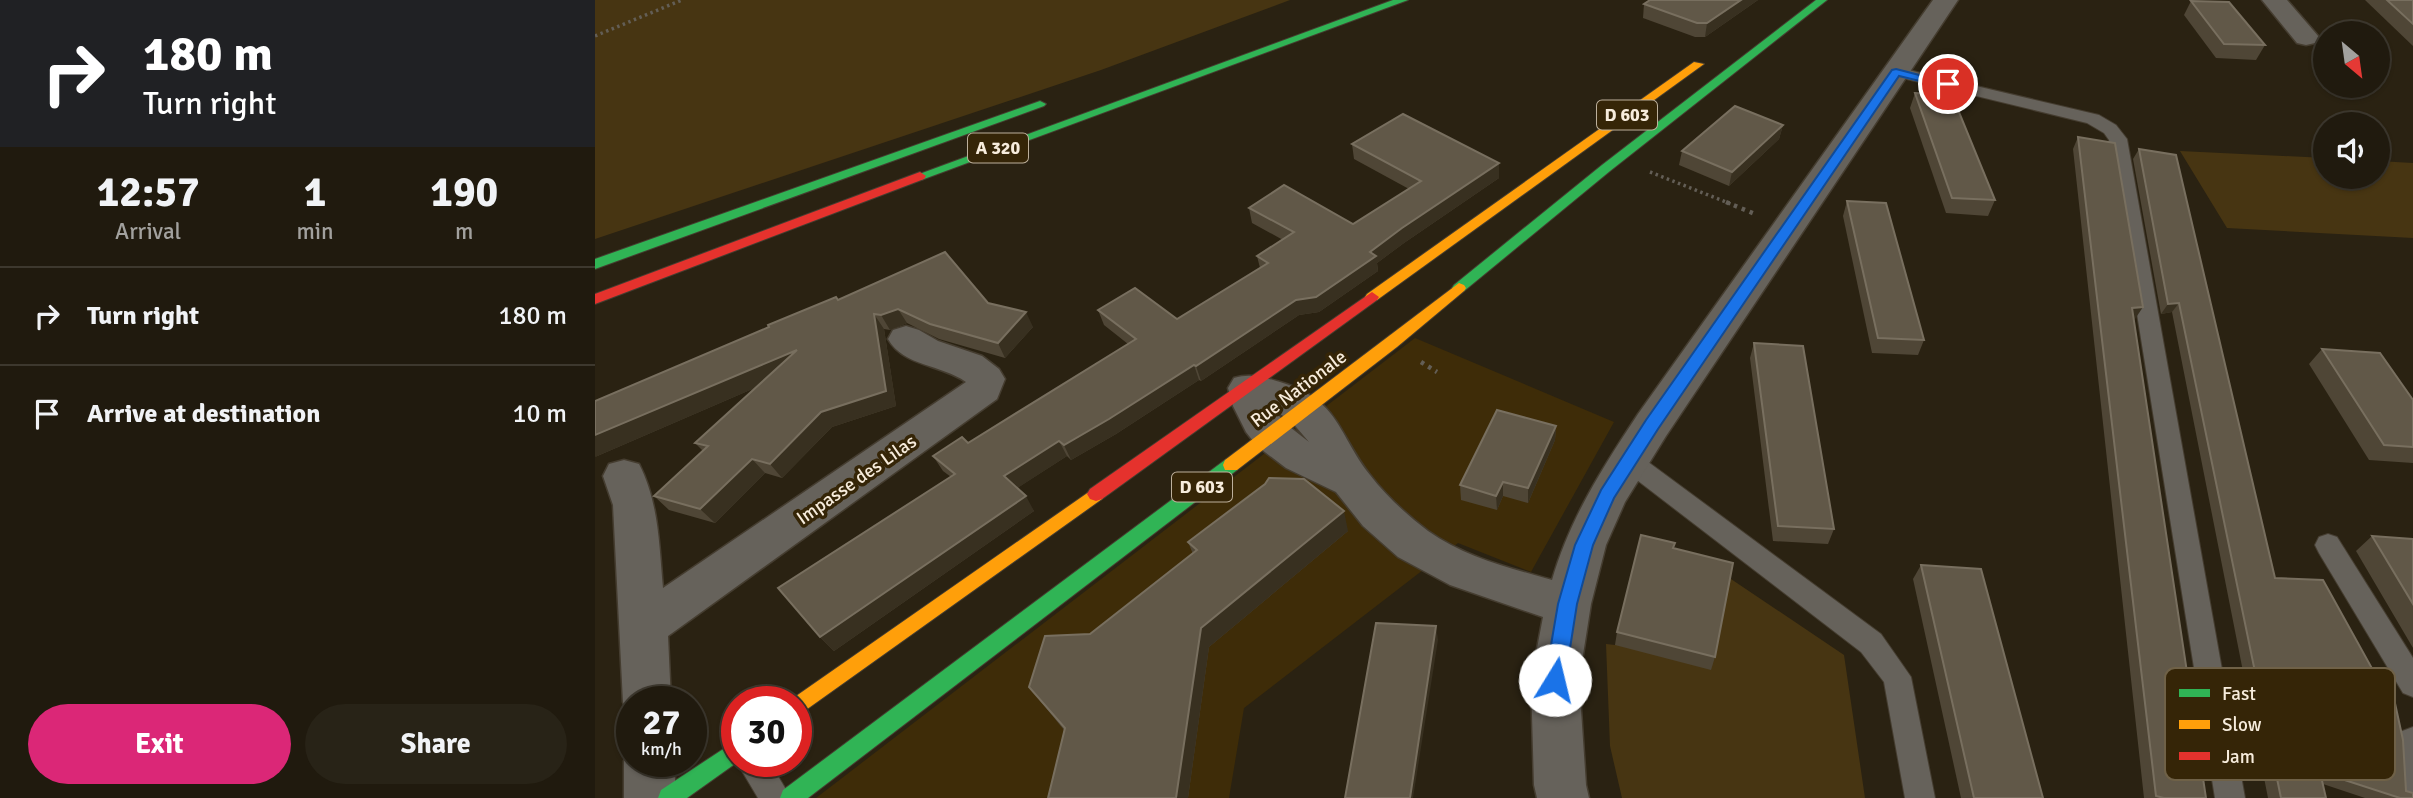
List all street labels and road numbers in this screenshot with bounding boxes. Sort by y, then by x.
road number: D 603 [1597,100,1657,130]
road number: A 320 [968,134,1028,162]
street label: Rue Nationale [1246,345,1351,433]
street label: Impasse des Lilas [792,430,921,530]
road number: D 603 [1172,472,1232,502]

